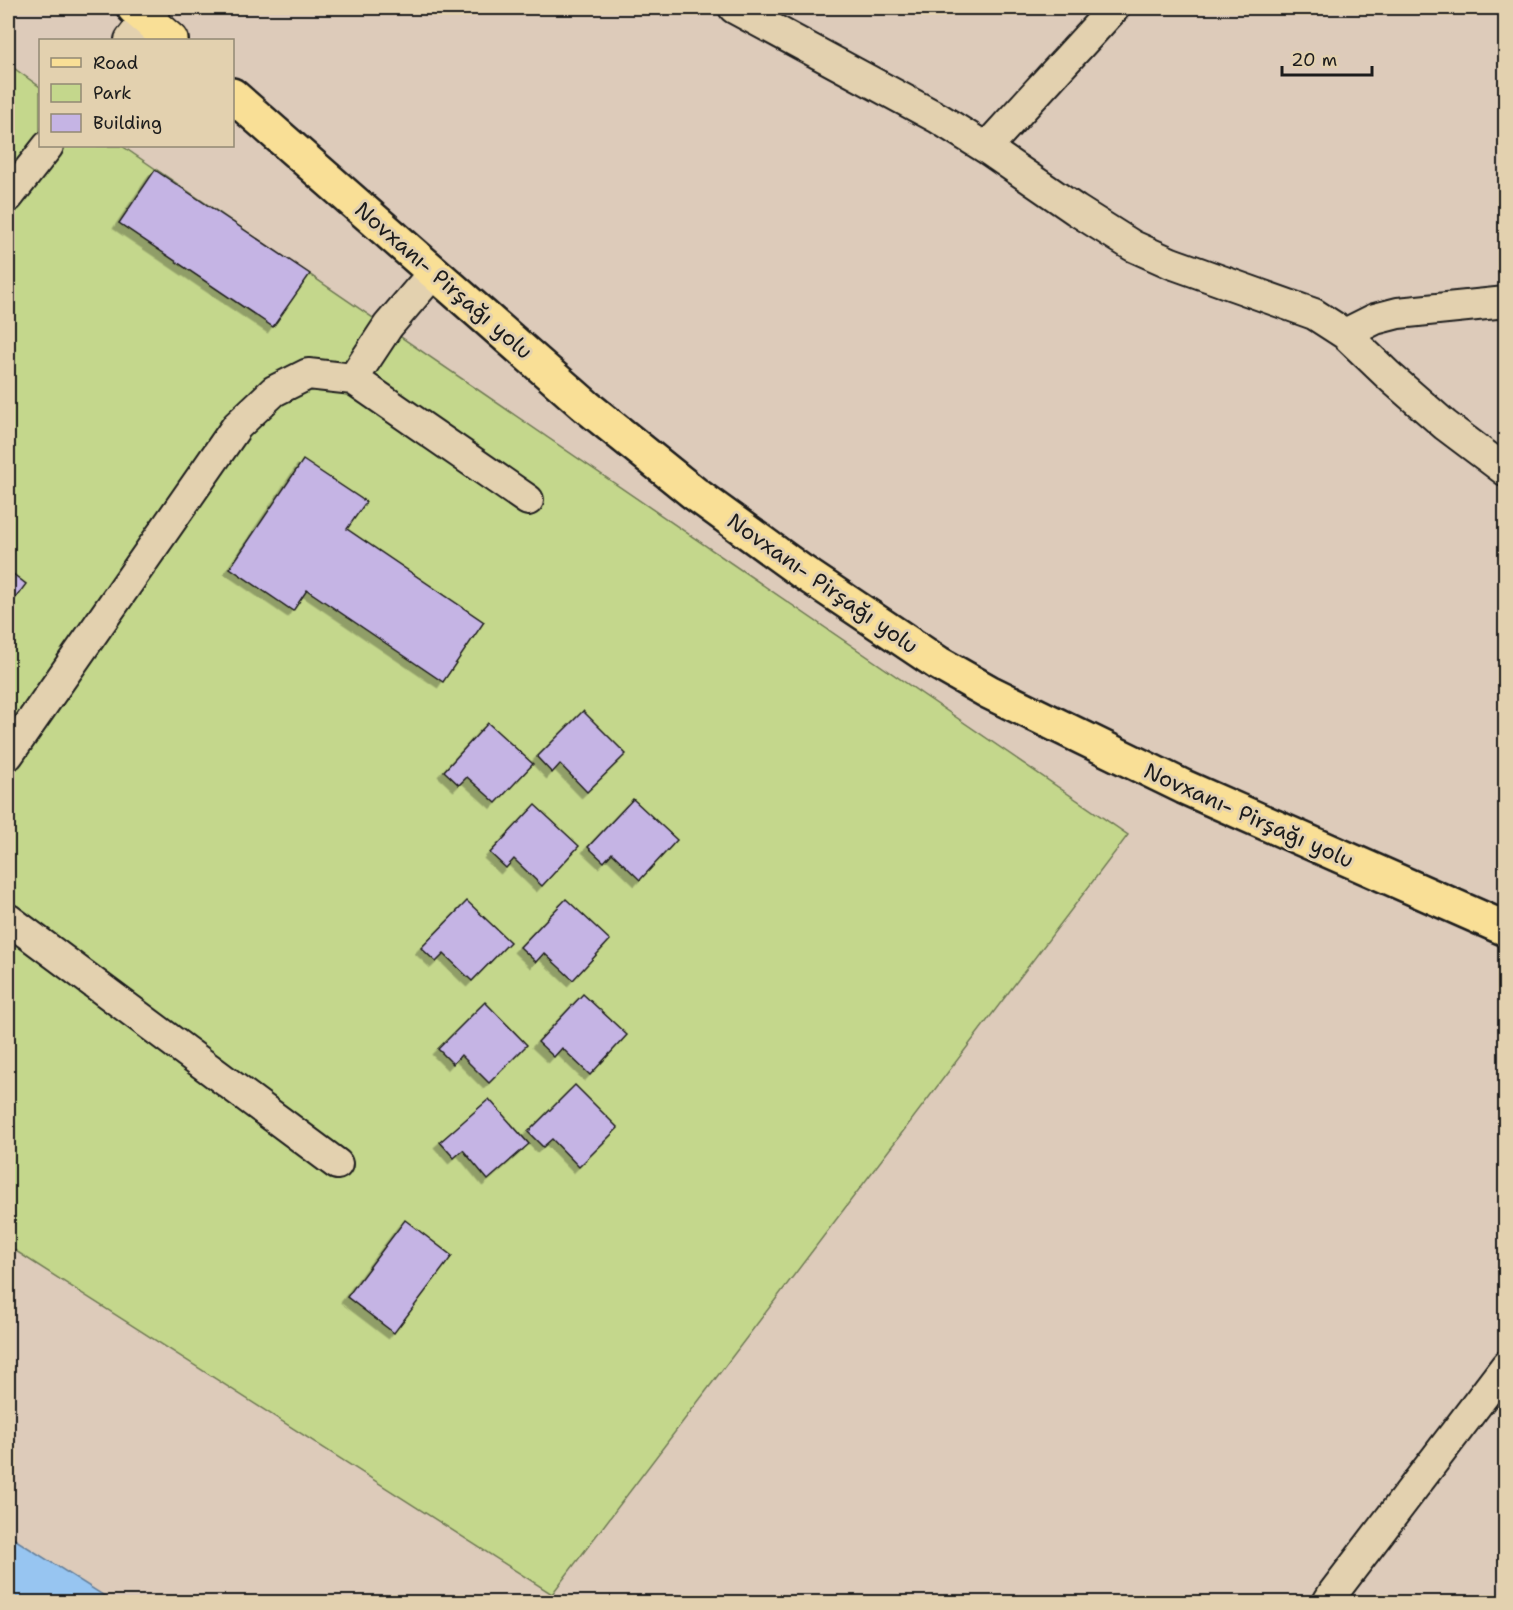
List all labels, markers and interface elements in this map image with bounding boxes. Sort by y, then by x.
legend [39,39,234,147]
scale bar [1282,39,1372,77]
text: 20 m [1291,48,1337,72]
text: Road [93,51,138,75]
text: Park [93,81,132,105]
text: Building [93,111,162,135]
street label: Novxanı- Pirşağı yolu [349,195,539,366]
street label: Novxanı- Pirşağı yolu [722,507,924,660]
street label: Novxanı- Pirşağı yolu [1139,756,1358,875]

